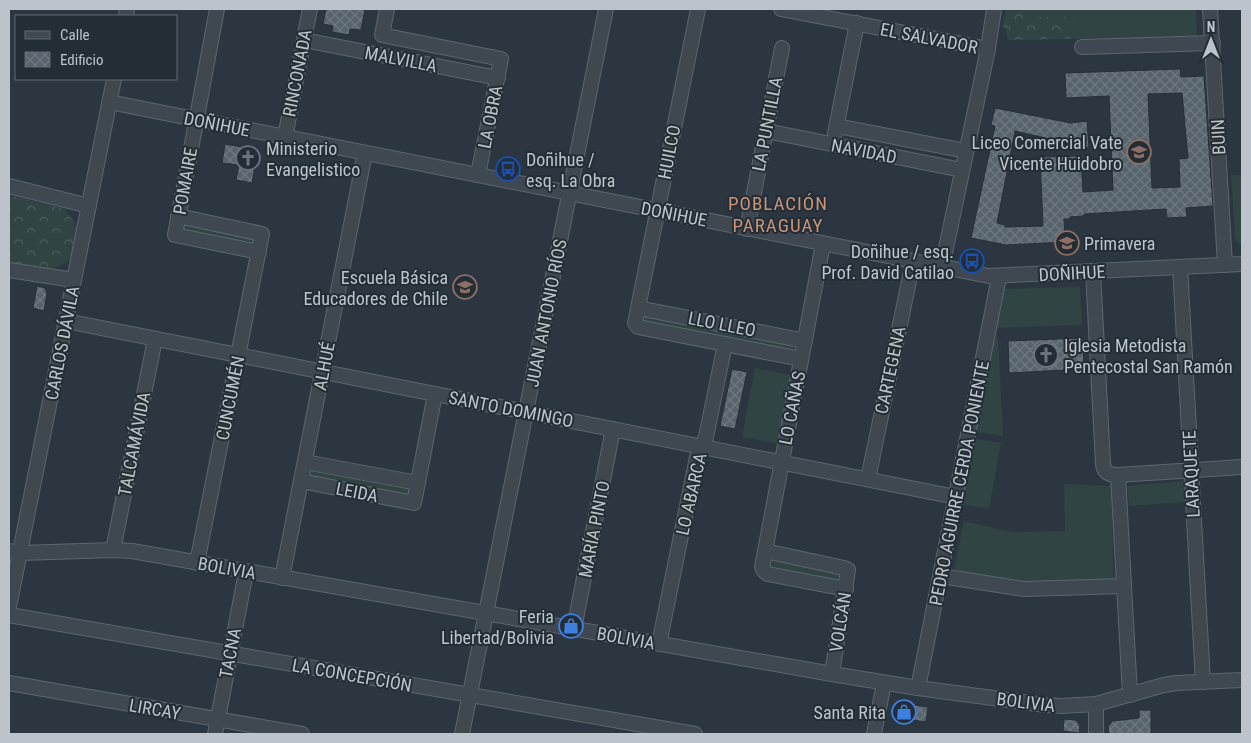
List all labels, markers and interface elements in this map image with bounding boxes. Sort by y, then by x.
legend [15,15,178,80]
north arrow [1186,15,1236,65]
street label: EL SALVADOR [878,18,980,58]
text: N [1207,19,1215,35]
text: Calle [60,26,90,44]
street label: RINCONADA [278,27,316,118]
street label: MALVILLA [363,42,440,76]
text: Edificio [60,51,103,69]
street label: LA PUNTILLA [748,74,787,173]
street label: LA OBRA [474,83,507,150]
street label: DOÑIHUE [182,107,252,141]
street label: BUIN [1207,119,1229,155]
street label: HUILCO [653,123,685,181]
place label: Liceo Comercial Vate Vicente Huidobro [971,132,1122,174]
street label: NAVIDAD [829,134,899,168]
place label: Ministerio Evangelistico [266,138,360,180]
school or university icon: Liceo Comercial Vate Vicente Huidobro [1126,139,1152,165]
church icon: Ministerio Evangelistico [235,145,261,171]
street label: POMAIRE [169,146,201,216]
place label: Doñihue / esq. La Obra [526,149,615,191]
bus stop icon: Doñihue / esq. La Obra [495,156,521,182]
district label: POBLACIÓN PARAGUAY [728,192,828,237]
street label: DOÑIHUE [639,197,709,231]
school or university icon: Primavera [1054,230,1080,256]
place label: Primavera [1084,233,1155,254]
street label: JUAN ANTONIO RÍOS [521,237,571,389]
place label: Doñihue / esq. Prof. David Catilao [821,241,954,283]
bus stop icon: Doñihue / esq. Prof. David Catilao [959,248,985,274]
street label: DOÑIHUE [1038,261,1106,285]
place label: Escuela Básica Educadores de Chile [303,267,448,309]
school or university icon: Escuela Básica Educadores de Chile [452,274,478,300]
street label: CARLOS DÁVILA [41,284,83,402]
street label: LLO LLEO [686,307,758,341]
street label: CARTEGENA [870,324,910,416]
place label: Iglesia Metodista Pentecostal San Ramón [1064,335,1233,377]
street label: ALHUÉ [309,340,339,392]
church icon: Iglesia Metodista Pentecostal San Ramón [1033,342,1059,368]
street label: CUNCUMÉN [212,354,248,442]
street label: PEDRO AGUIRRE CERDA PONIENTE [925,359,993,607]
street label: LO CAÑAS [775,369,809,447]
street label: SANTO DOMINGO [447,387,575,431]
street label: TALCAMÁVIDA [114,389,155,498]
street label: LARAQUETE [1178,430,1204,518]
street label: LO ABARCA [671,450,711,537]
street label: LEIDA [334,478,380,506]
street label: MARÍA PINTO [574,479,614,579]
street label: BOLIVIA [196,553,258,584]
street label: VOLCÁN [825,590,855,654]
place label: Feria Libertad/Bolivia [441,606,554,648]
shop icon: Feria Libertad/Bolivia [558,613,584,639]
street label: BOLIVIA [595,623,657,654]
street label: TACNA [215,625,245,680]
street label: LA CONCEPCIÓN [290,654,414,696]
street label: BOLIVIA [996,688,1057,716]
street label: LIRCAY [128,694,183,724]
shop icon: Santa Rita [891,699,917,725]
place label: Santa Rita [814,702,886,723]

